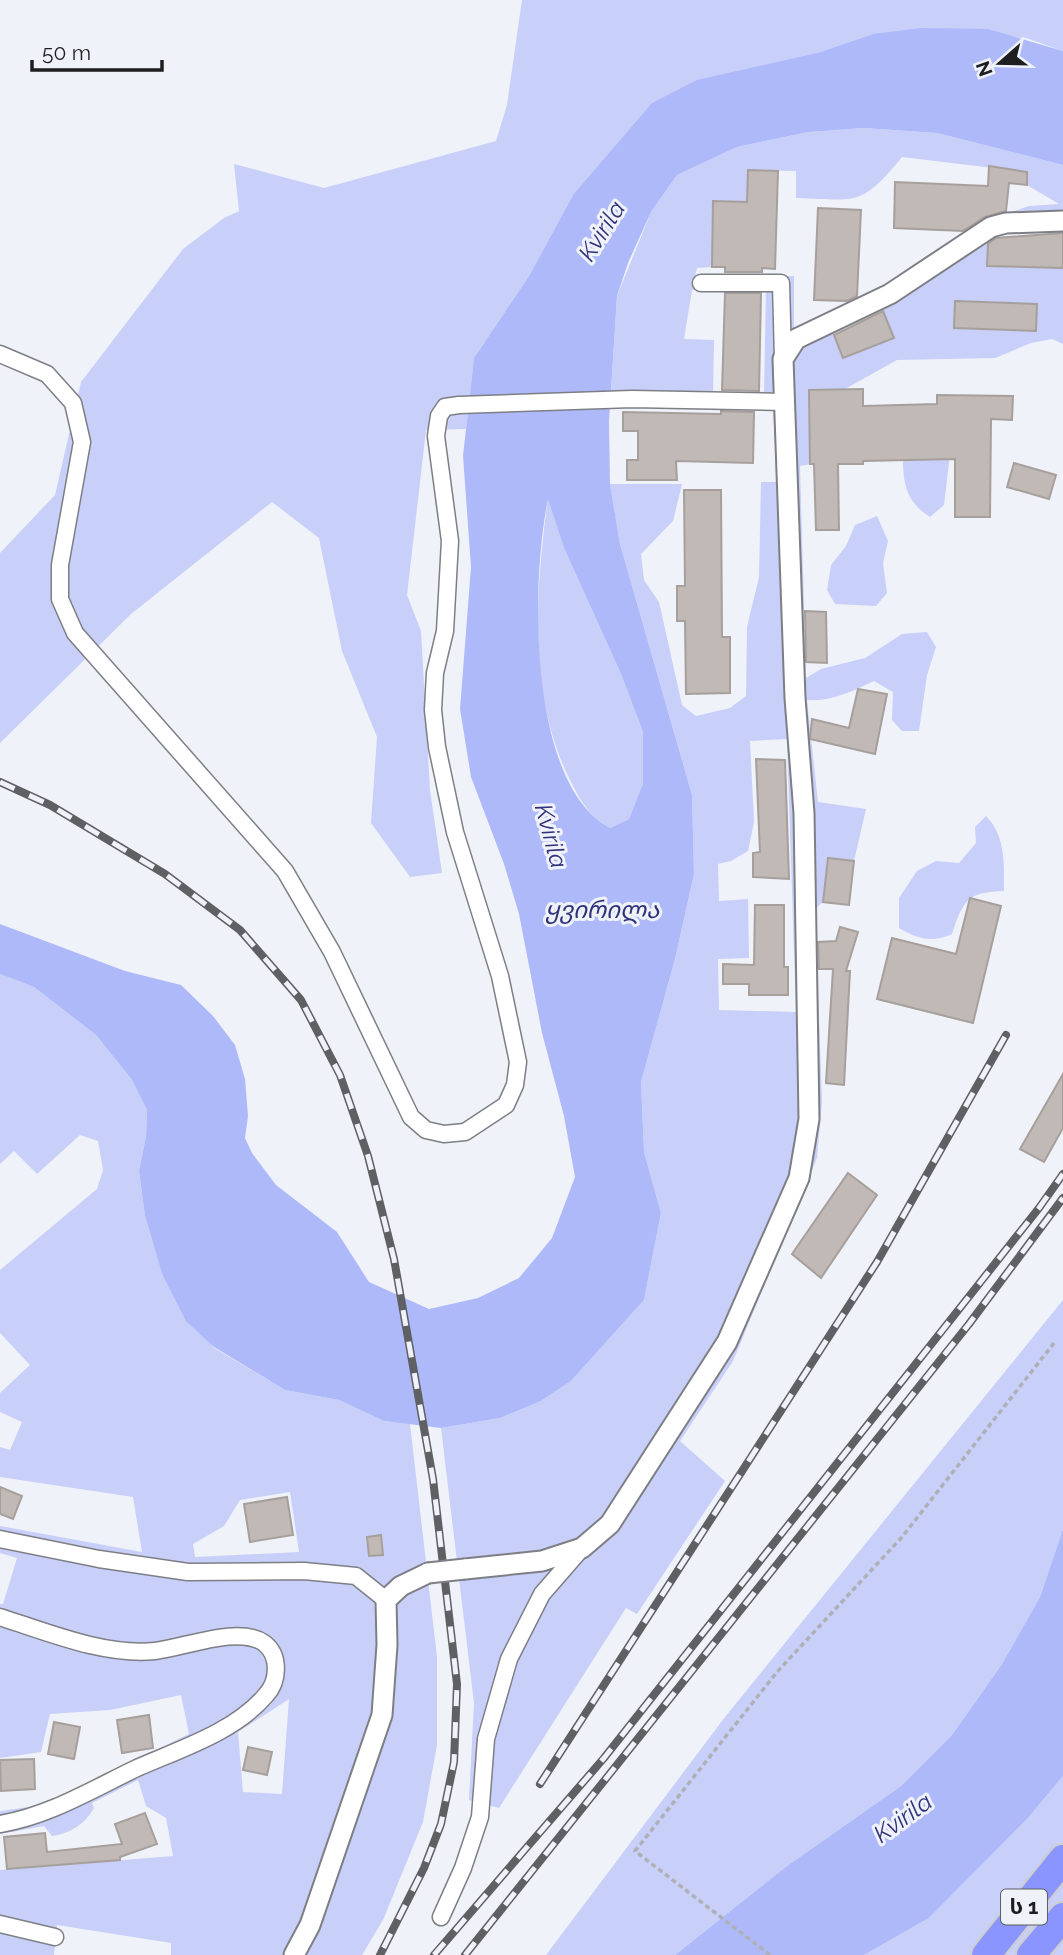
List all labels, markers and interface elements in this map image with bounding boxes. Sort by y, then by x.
scale bar [32,28,161,72]
north arrow [965,28,1035,98]
text: 50 m [42,40,91,65]
text: N [971,58,997,79]
water label: Kvirila [572,195,631,266]
water label: Kvirila [529,801,574,871]
water label: ყვირილა [545,895,660,924]
water label: Kvirila [868,1787,938,1848]
road number: ს 1 [1001,1890,1047,1924]

